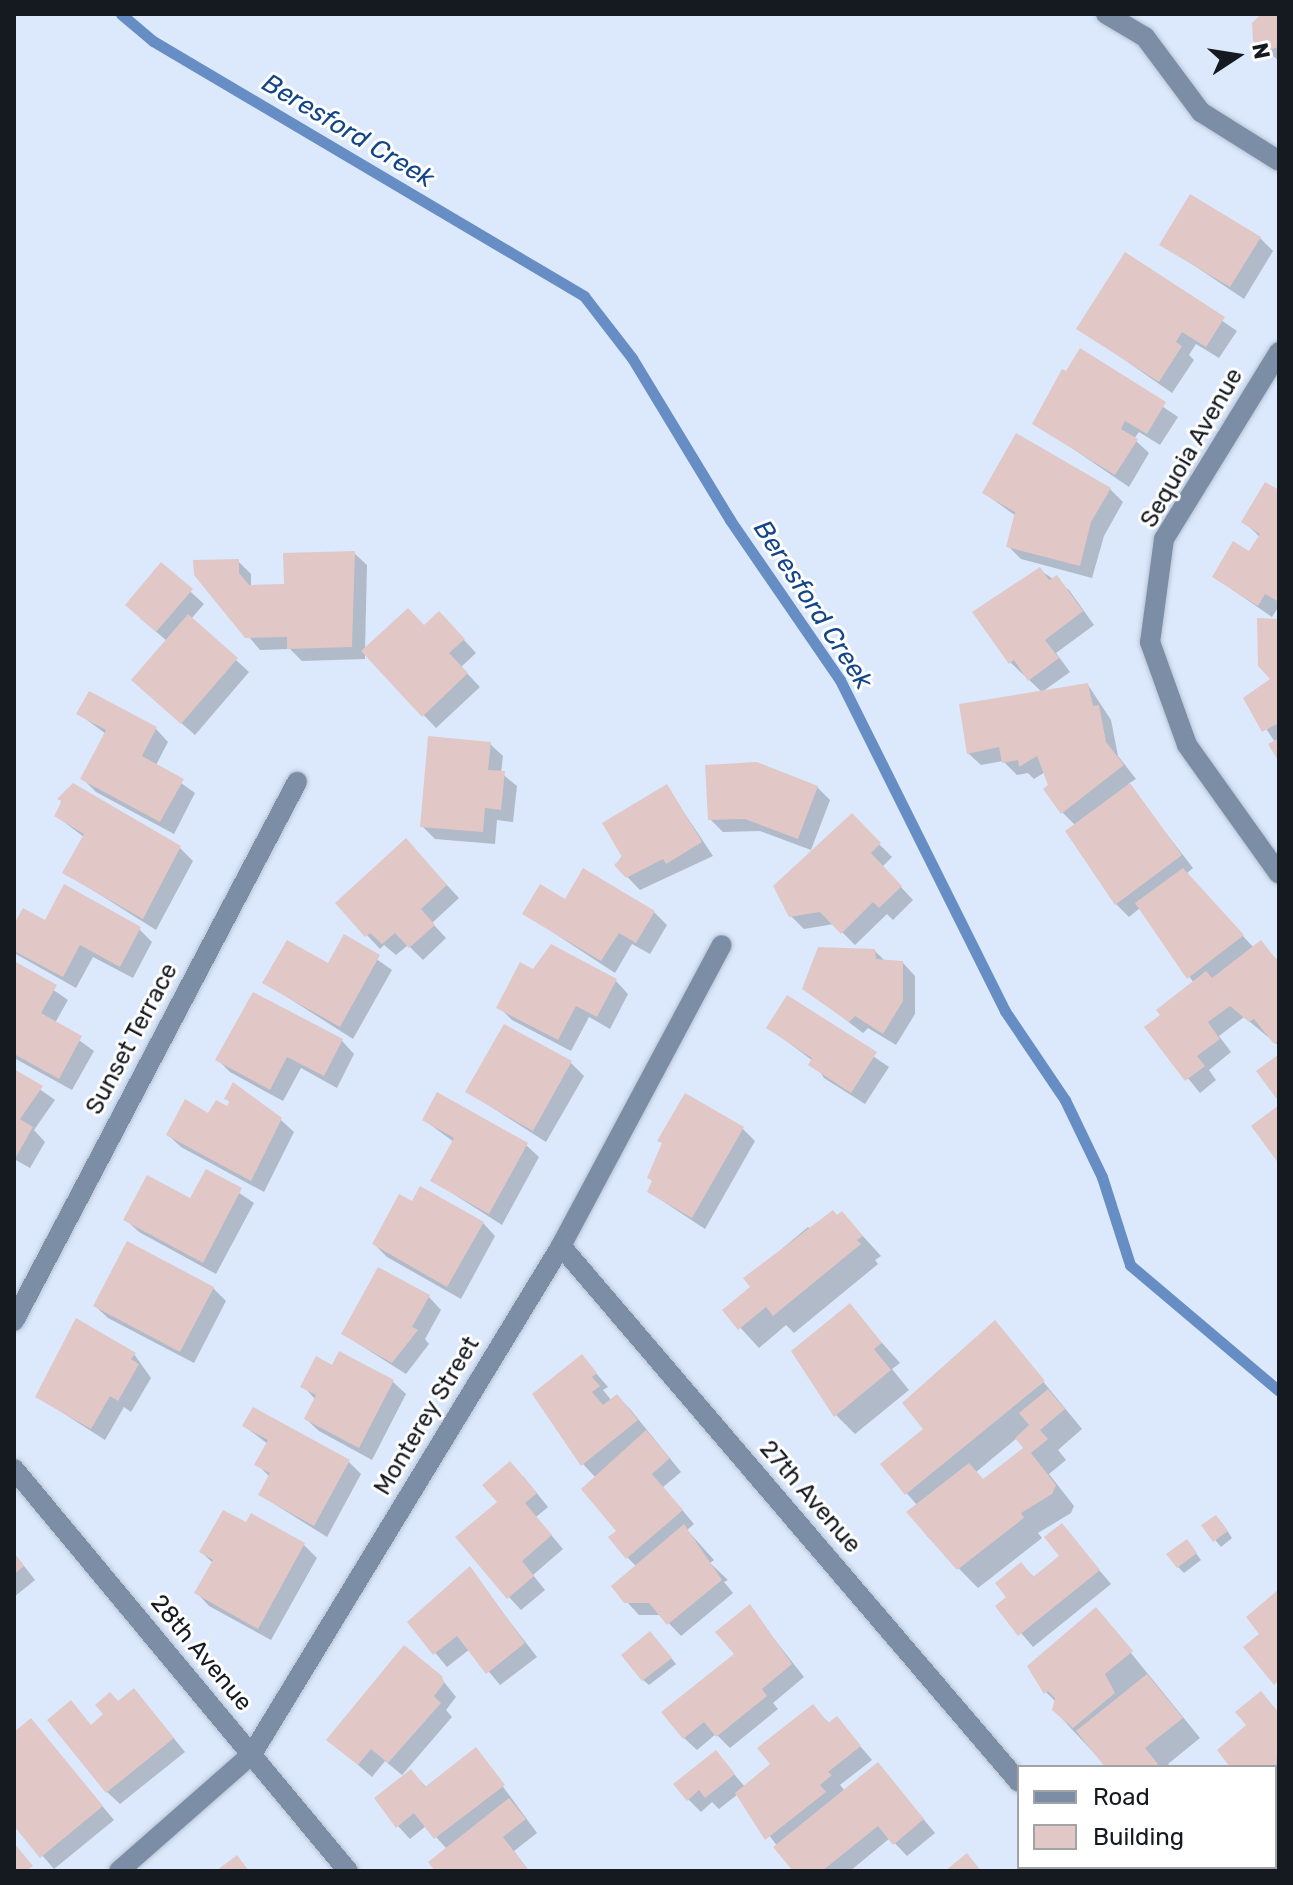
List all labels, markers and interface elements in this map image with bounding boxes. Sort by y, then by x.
north arrow [1197,16,1277,96]
text: N [1246,40,1276,61]
water label: Beresford Creek [256,67,440,195]
street label: Sequoia Avenue [1135,363,1249,533]
water label: Beresford Creek [747,515,879,695]
street label: Sunset Terrace [80,958,184,1120]
street label: Monterey Street [368,1331,486,1501]
street label: 27th Avenue [753,1435,867,1559]
street label: 28th Avenue [144,1589,258,1717]
legend [1017,1765,1277,1869]
text: Road [1093,1783,1150,1811]
text: Building [1093,1823,1184,1851]

